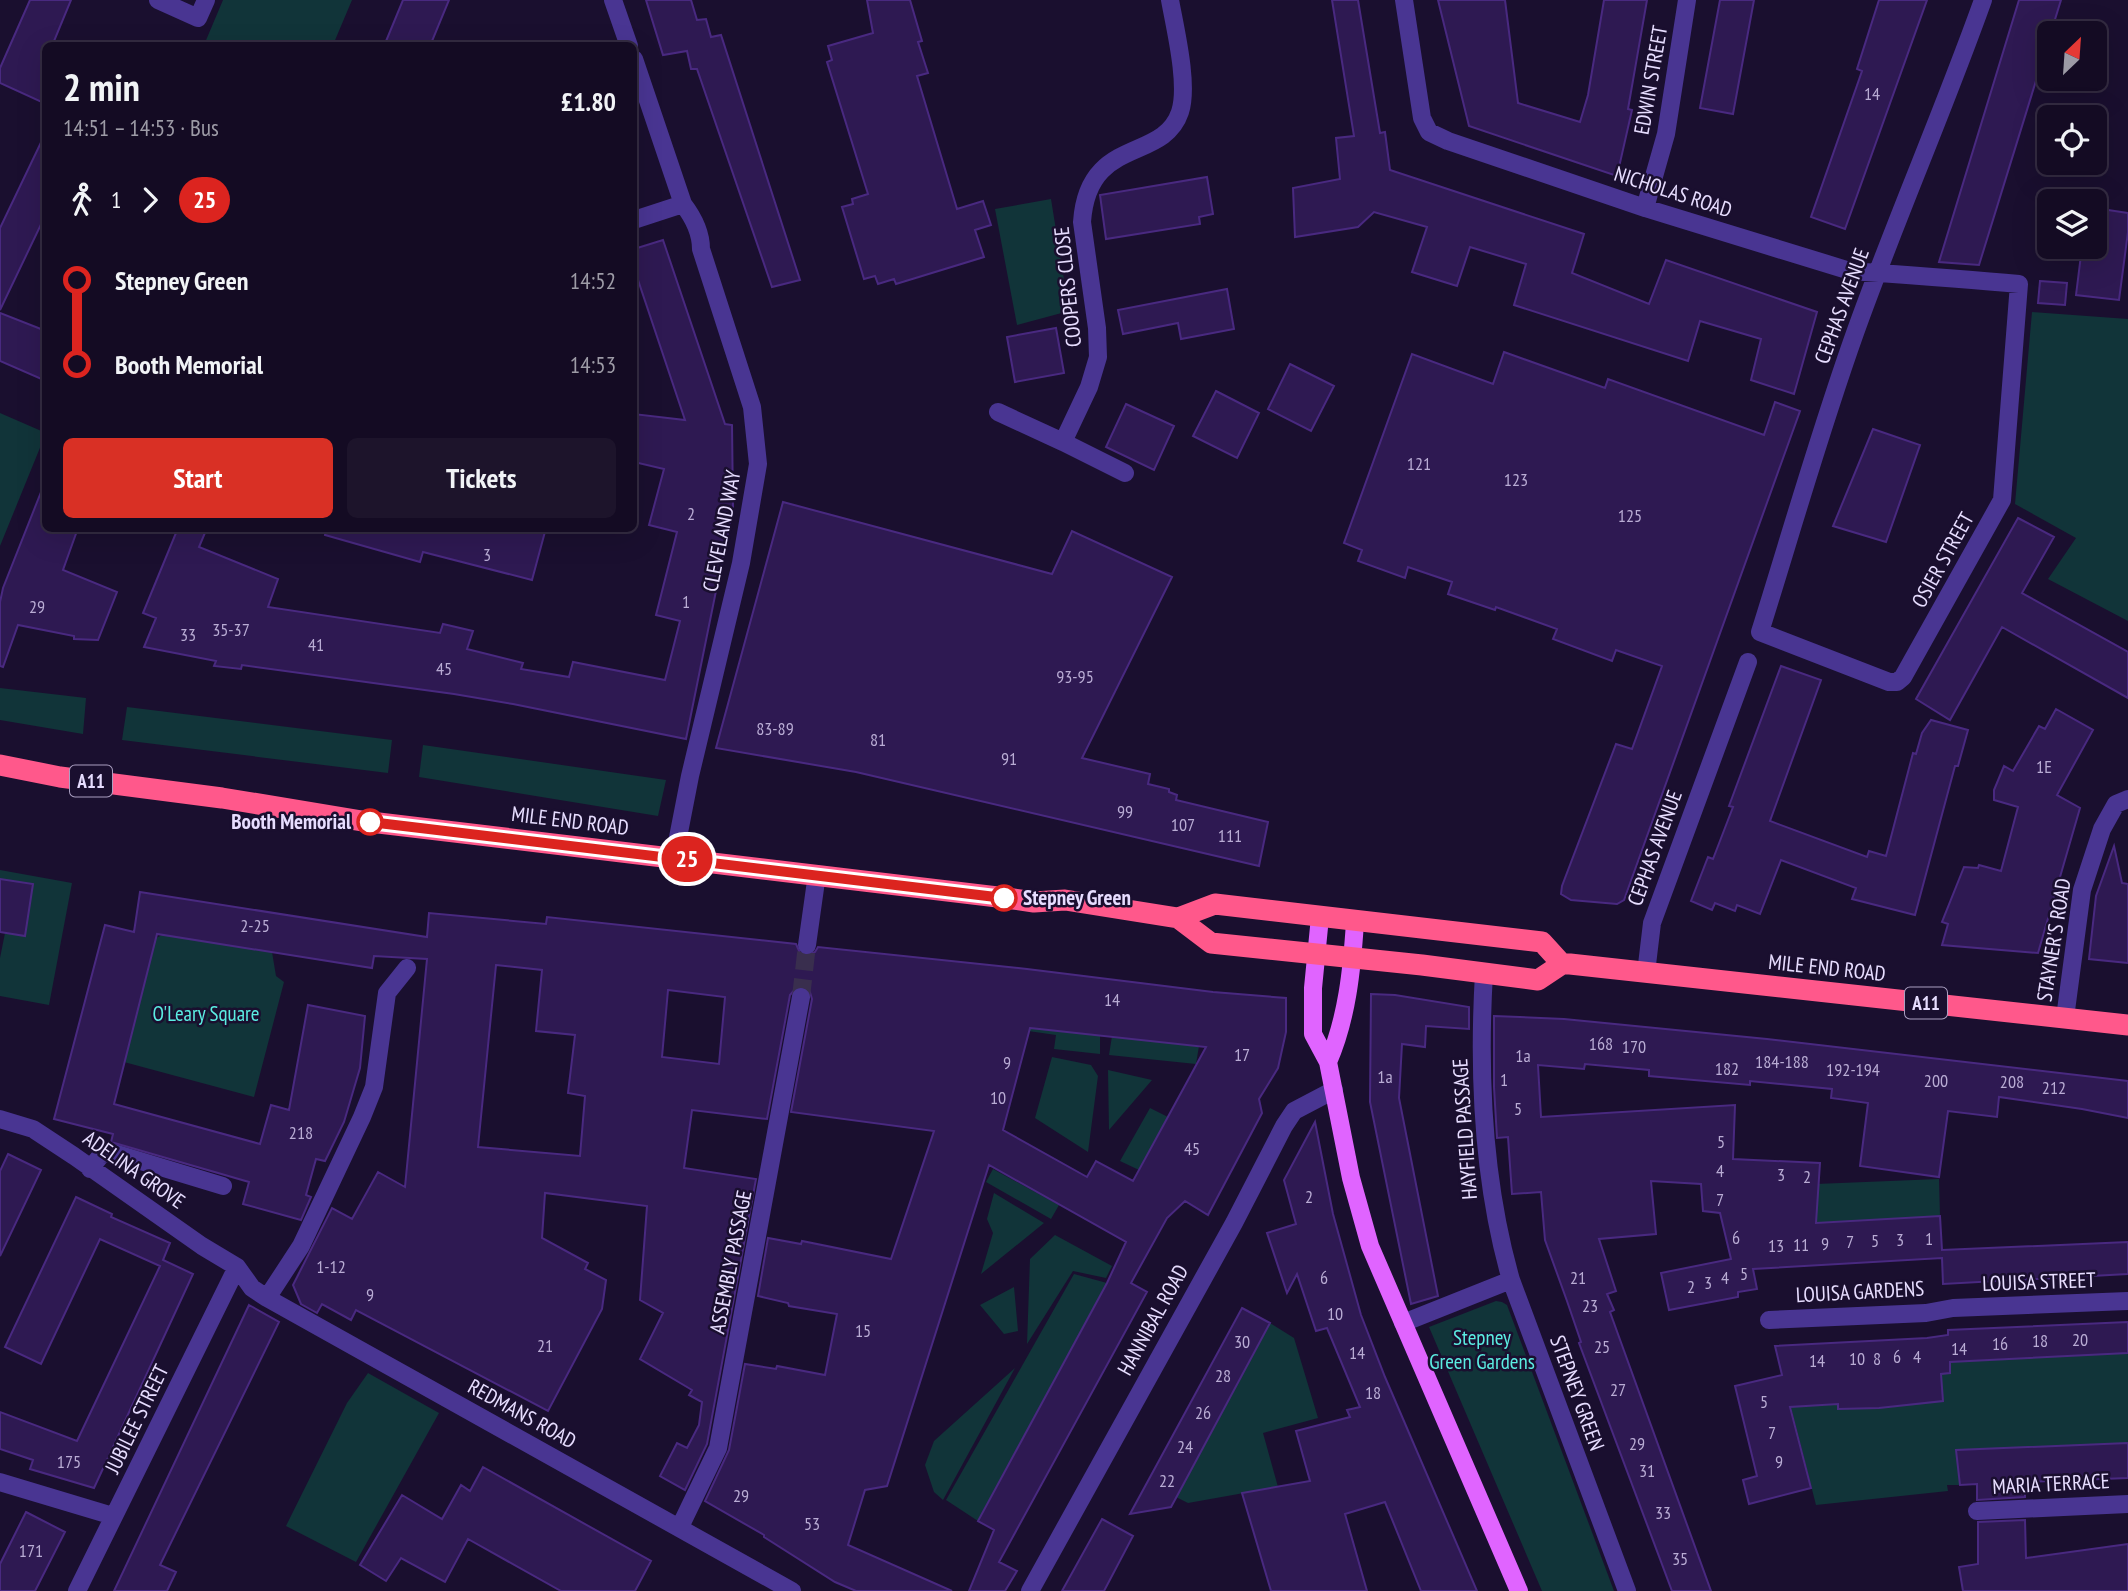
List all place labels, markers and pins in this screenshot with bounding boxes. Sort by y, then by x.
place label: Booth Memorial [231,808,352,835]
marker: Booth Memorial [357,809,383,835]
place label: Stepney Green [1023,884,1131,911]
marker: Stepney Green [991,885,1017,911]

